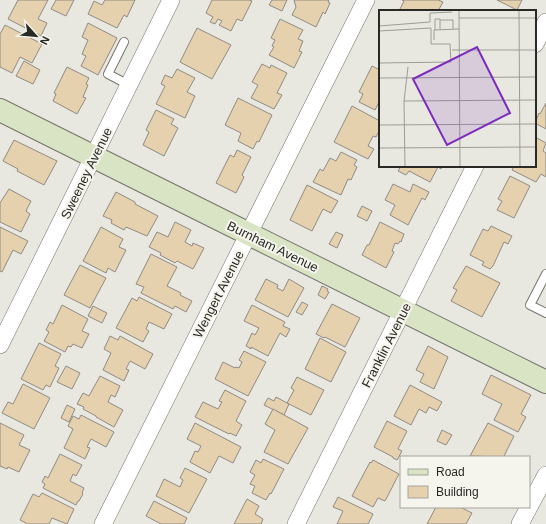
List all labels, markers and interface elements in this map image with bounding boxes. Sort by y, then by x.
inset map [379,10,536,167]
north arrow [16,16,56,56]
text: N [38,34,52,47]
street label: Sweeney Avenue [58,125,115,222]
street label: Burnham Avenue [225,218,321,275]
street label: Wengert Avenue [190,248,247,340]
street label: Franklin Avenue [359,300,414,390]
legend [400,456,530,508]
text: Road [436,465,465,479]
text: Building [436,485,479,499]

